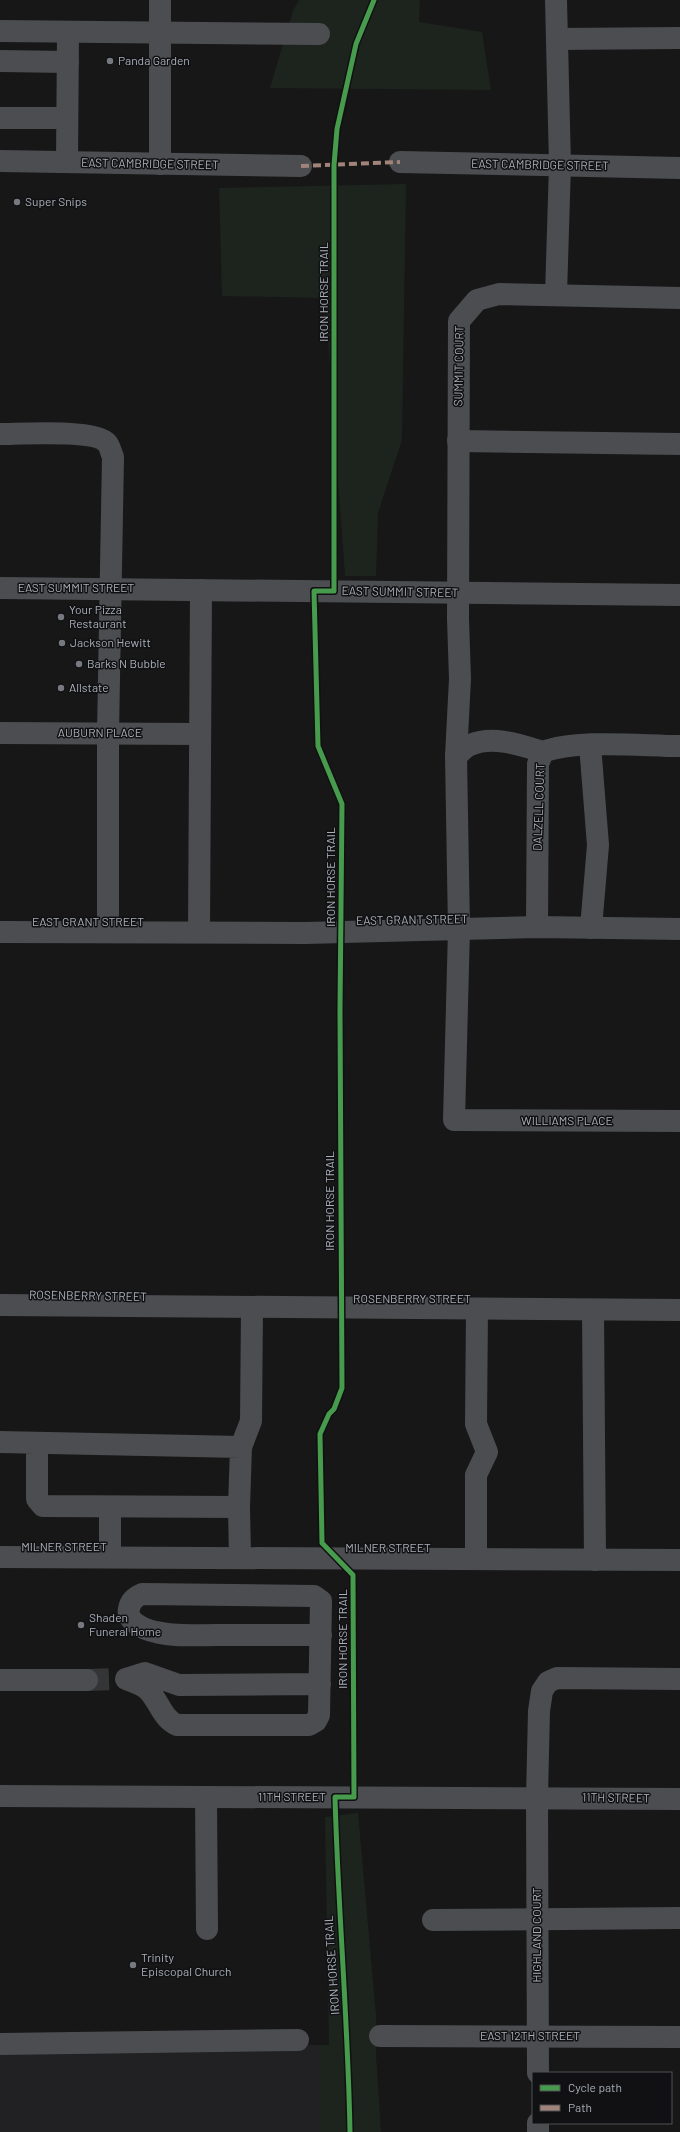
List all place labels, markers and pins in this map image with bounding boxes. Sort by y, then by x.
place label: Panda Garden [118,53,190,67]
marker: Panda Garden [105,56,115,66]
place label: Super Snips [25,194,87,208]
marker: Super Snips [12,197,22,207]
place label: Your Pizza Restaurant [69,602,127,630]
marker: Your Pizza Restaurant [56,612,66,622]
place label: Jackson Hewitt [70,635,151,649]
marker: Jackson Hewitt [57,638,67,648]
place label: Barks N Bubble [87,656,166,670]
marker: Barks N Bubble [74,659,84,669]
place label: Allstate [69,680,109,694]
marker: Allstate [56,683,66,693]
place label: Shaden Funeral Home [89,1610,161,1638]
marker: Shaden Funeral Home [76,1620,86,1630]
place label: Trinity Episcopal Church [141,1950,232,1978]
marker: Trinity Episcopal Church [128,1960,138,1970]

